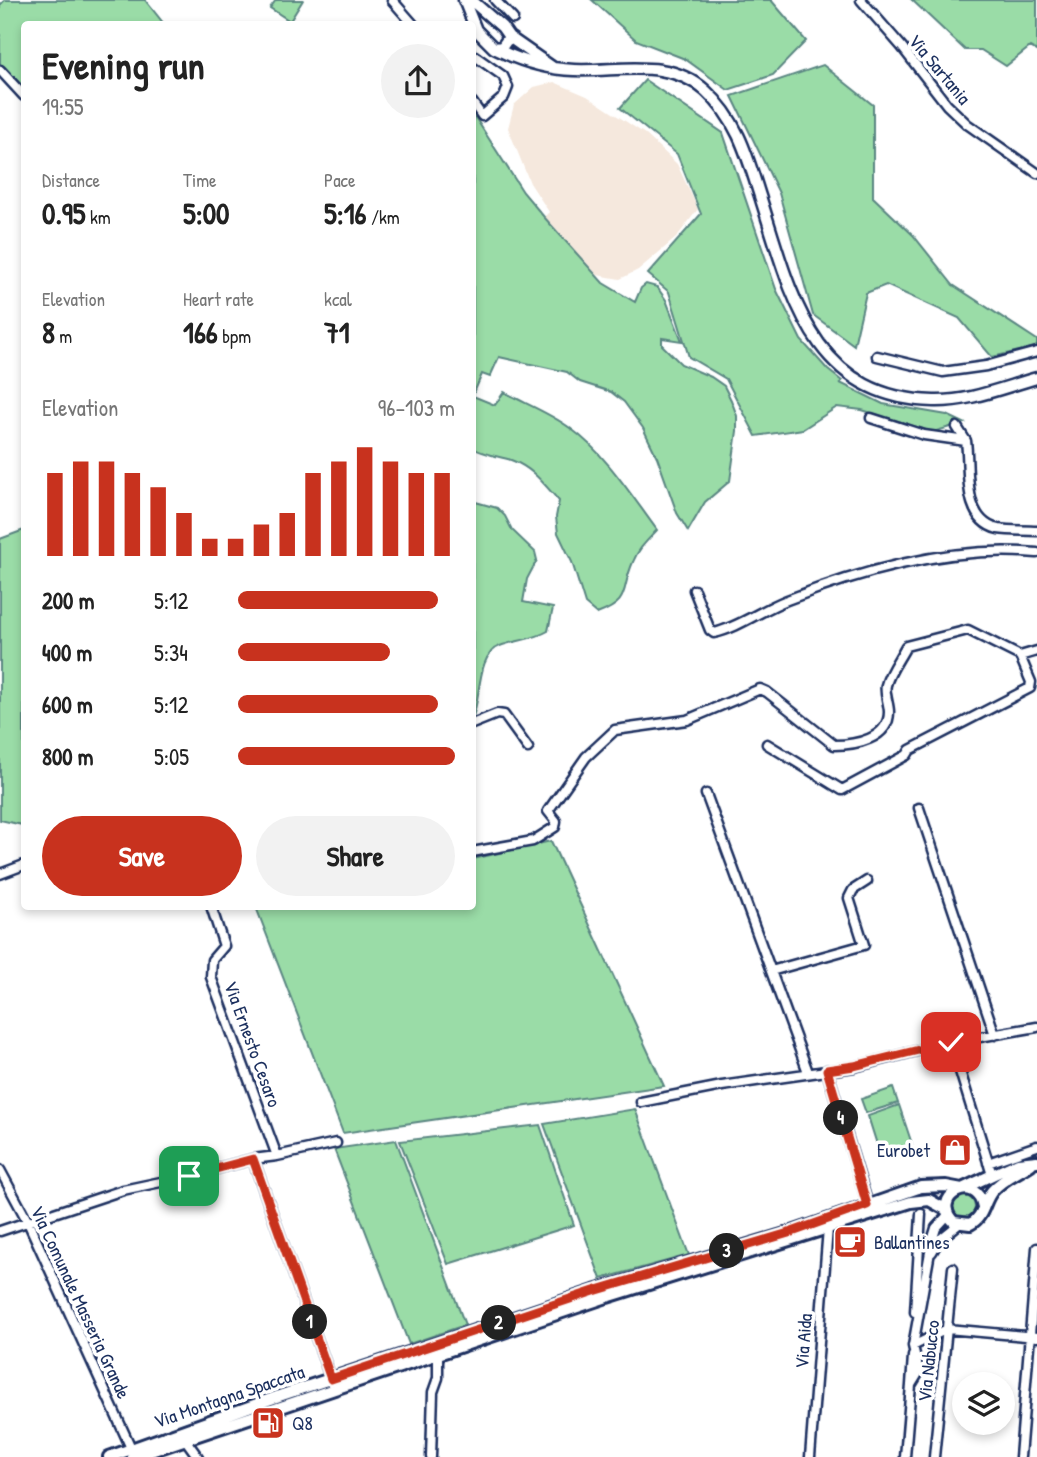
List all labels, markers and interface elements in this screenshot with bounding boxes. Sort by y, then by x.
street label: Via Sartania [903,28,977,110]
text: Evening run [42,39,205,91]
button: share [381,44,455,118]
text: 19:55 [42,91,84,122]
text: Distance [42,167,100,193]
text: Time [183,167,217,193]
text: Pace [324,167,356,193]
text: 0.95 [42,193,86,233]
text: 5:00 [183,193,230,233]
text: 5:16 [324,193,367,233]
text: km [86,204,111,230]
text: /km [367,204,400,230]
text: Elevation [42,286,105,312]
text: Heart rate [183,286,254,312]
text: kcal [324,286,352,312]
text: 8 [42,312,55,352]
text: 166 [183,312,218,352]
text: 71 [324,312,350,352]
text: m [55,323,72,349]
text: bpm [218,323,251,349]
text: Elevation [42,392,118,423]
text: 96–103 m [378,392,455,423]
text: 200 m [42,585,94,616]
text: 5:12 [154,585,188,616]
text: 400 m [42,637,92,668]
text: 5:34 [154,637,188,668]
text: 600 m [42,689,93,720]
text: 5:12 [154,689,188,720]
text: 800 m [42,741,94,772]
text: 5:05 [154,741,189,772]
button: Save [42,816,242,896]
button: Share [256,816,455,896]
street label: Via Ernesto Cesaro [218,977,288,1111]
pin [921,1012,981,1072]
icon: check [932,1023,970,1061]
pin: 4 [824,1100,858,1136]
text: 4 [837,1104,844,1130]
shop icon: Eurobet [936,1131,974,1169]
place label: Eurobet [877,1137,930,1163]
pin [159,1146,219,1206]
icon: arrive [170,1157,208,1195]
street label: Via Comunale Masseria Grande [25,1201,137,1403]
cafe icon: Ballantines [831,1223,869,1261]
place label: Ballantines [874,1229,950,1255]
pin: 3 [710,1234,744,1268]
text: 3 [722,1237,731,1263]
pin: 1 [292,1304,328,1340]
pin: 2 [482,1306,516,1340]
text: 1 [306,1308,313,1334]
text: 2 [494,1309,503,1335]
street label: Via Aida [788,1312,818,1369]
street label: Via Nabucco [911,1318,945,1403]
street label: Via Montagna Spaccata [150,1358,308,1434]
map controls [952,1372,1015,1435]
button: layers [952,1372,1015,1435]
fuel station icon: Q8 [249,1404,287,1442]
place label: Q8 [292,1410,313,1436]

